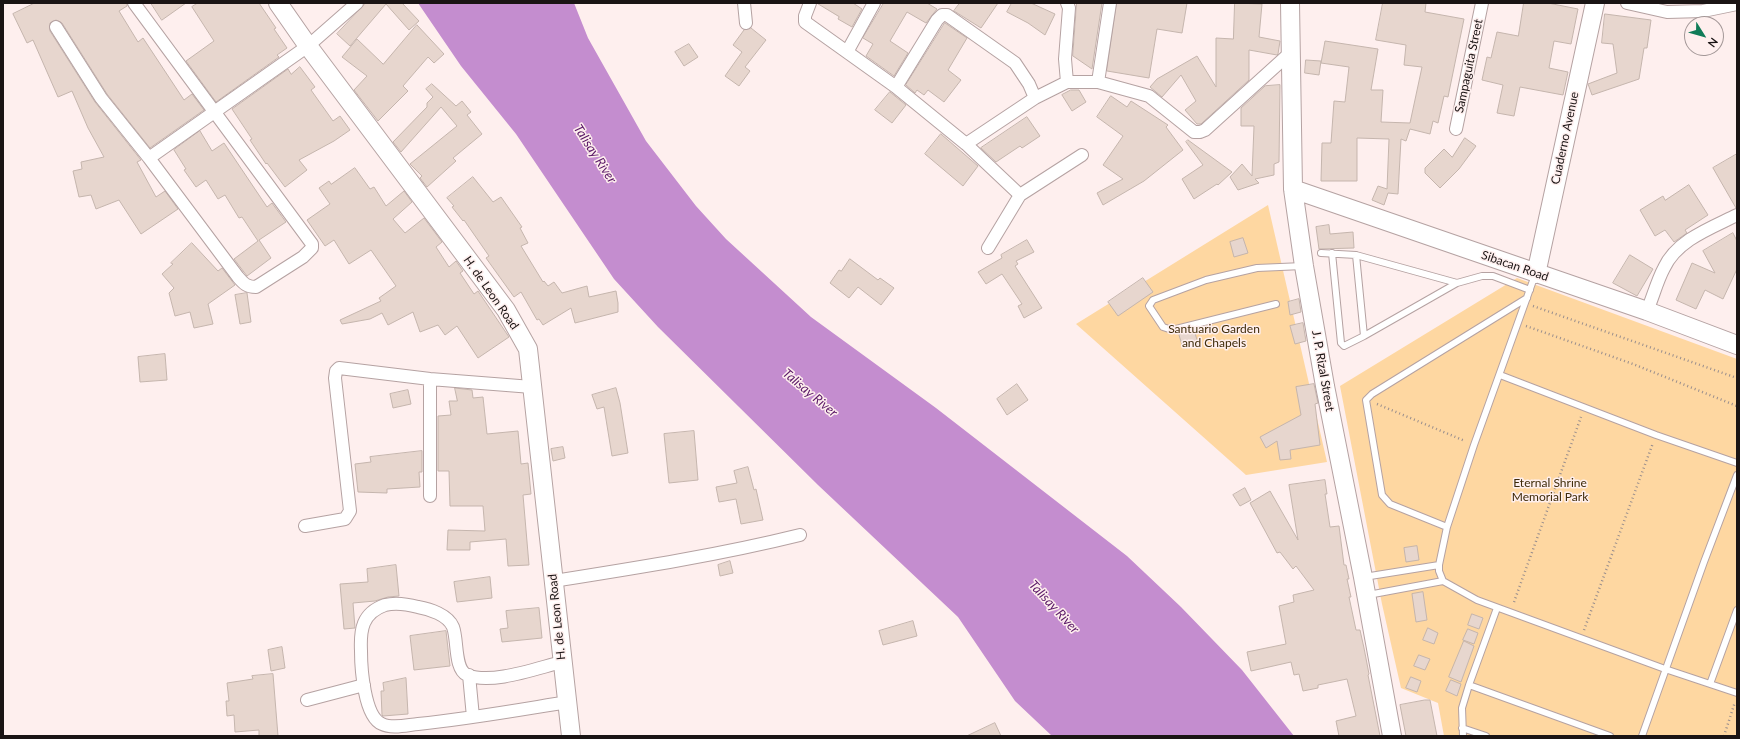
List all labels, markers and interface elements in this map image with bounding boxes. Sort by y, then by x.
north arrow [1684,16,1724,56]
street label: Sampaguita Street [1452,18,1486,114]
text: N [1705,36,1721,50]
street label: Cuaderno Avenue [1548,90,1582,186]
water label: Talisay River [570,122,620,186]
street label: Sibacan Road [1480,248,1550,284]
street label: H. de Leon Road [460,253,522,333]
park label: Santuario Garden and Chapels [1168,322,1260,350]
street label: J. P. Rizal Street [1309,329,1337,413]
water label: Talisay River [779,366,841,420]
park label: Eternal Shrine Memorial Park [1512,476,1588,504]
street label: H. de Leon Road [545,573,569,661]
water label: Talisay River [1026,577,1082,637]

